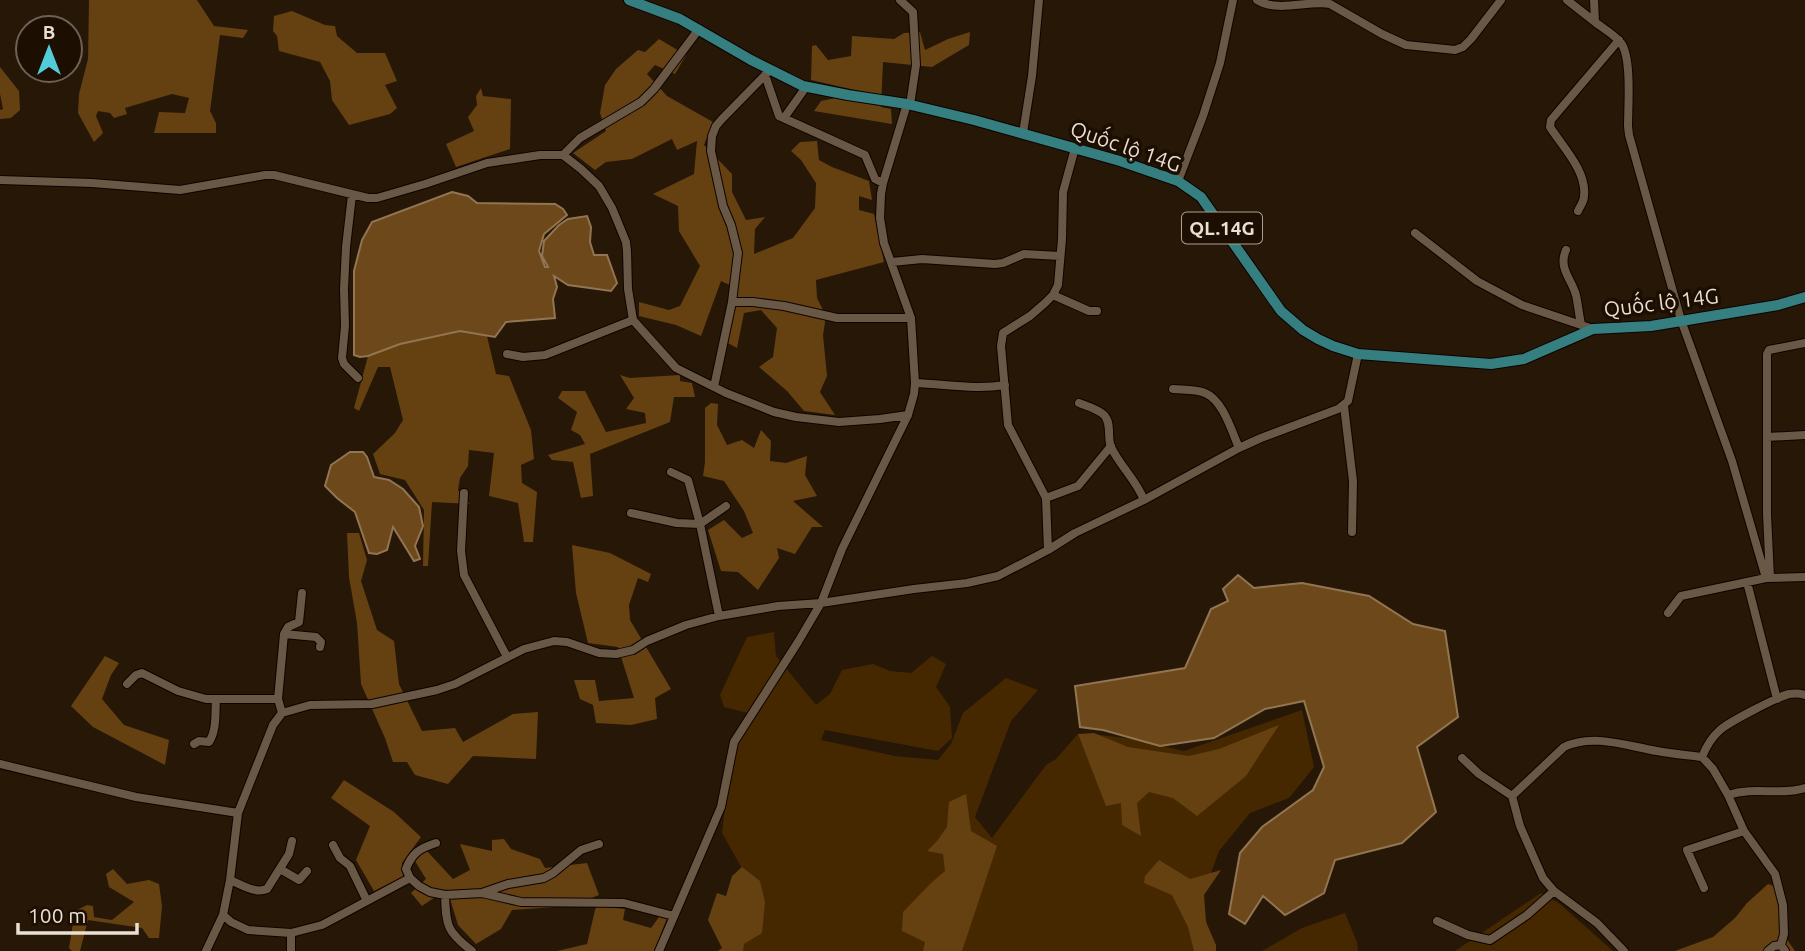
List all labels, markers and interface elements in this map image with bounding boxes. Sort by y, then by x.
north arrow [14,14,84,84]
text: B [43,21,55,43]
street label: Quốc lộ 14G [1068,114,1185,176]
road number: QL.14G [1182,212,1262,244]
street label: Quốc lộ 14G [1602,281,1720,321]
scale bar [18,892,136,936]
text: 100 m [28,903,86,927]

